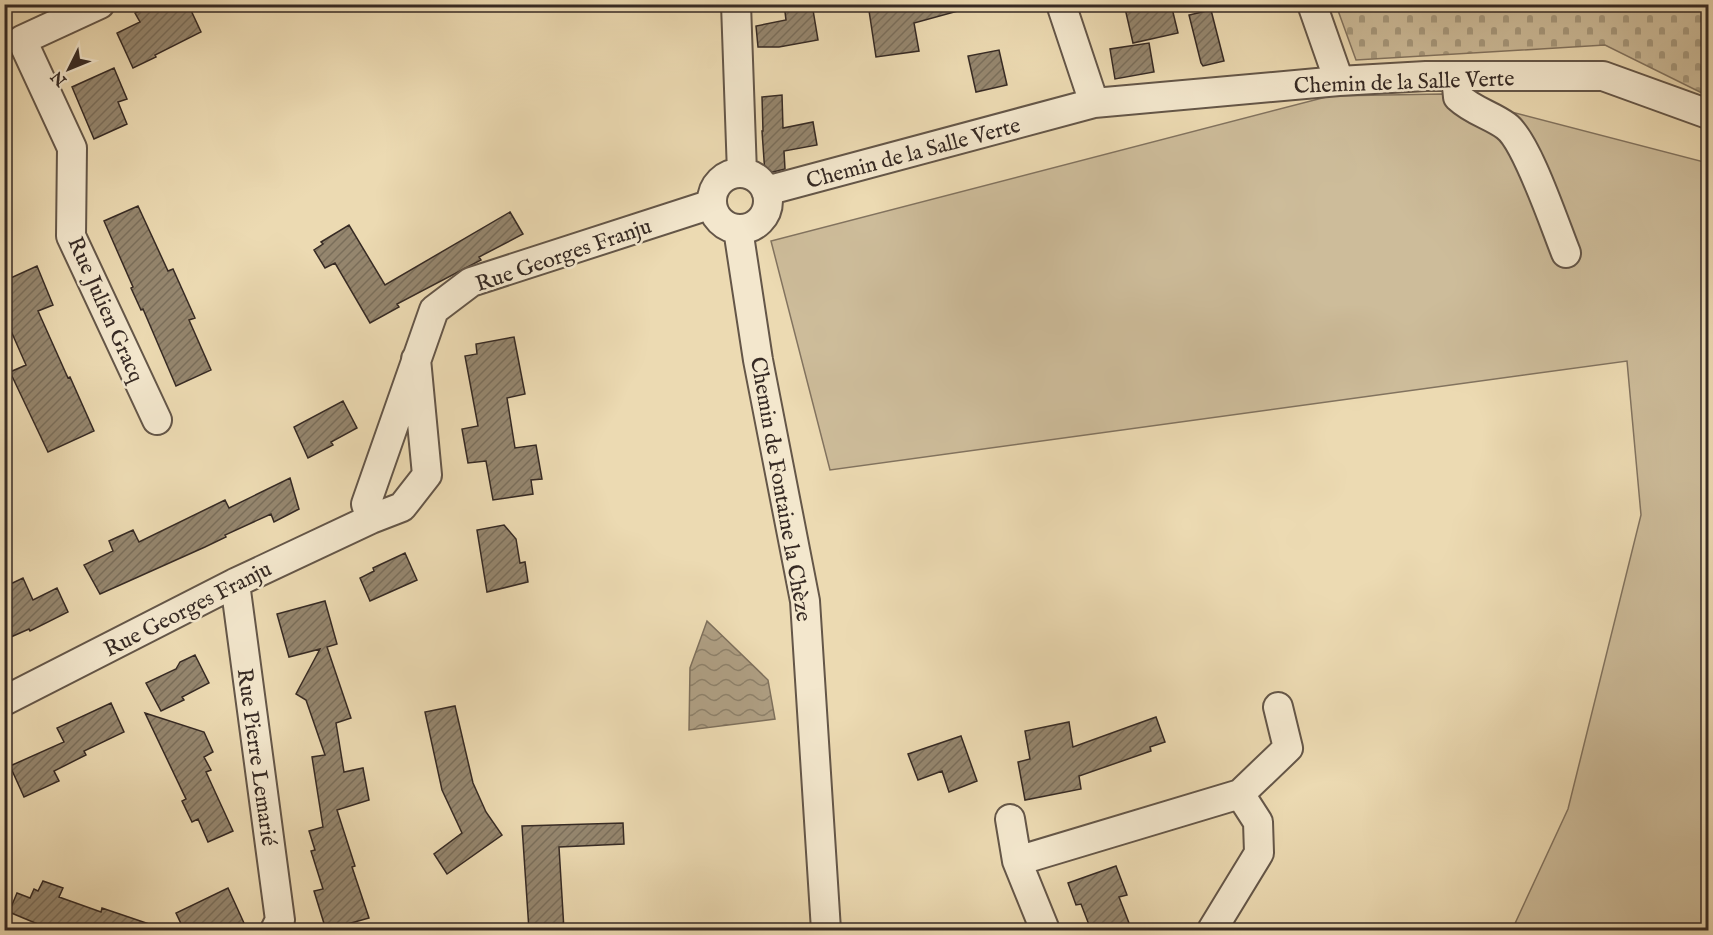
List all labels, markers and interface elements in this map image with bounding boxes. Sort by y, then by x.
north arrow [39,39,99,99]
street label: Chemin de la Salle Verte [1293,65,1515,101]
text: N [47,66,72,90]
street label: Chemin de la Salle Verte [803,112,1024,196]
street label: Rue Georges Franju [472,213,655,299]
street label: Rue Julien Gracq [61,233,150,388]
street label: Chemin de Fontaine la Chèze [743,355,817,624]
street label: Rue Georges Franju [99,555,276,664]
street label: Rue Pierre Lemarié [230,667,282,848]

